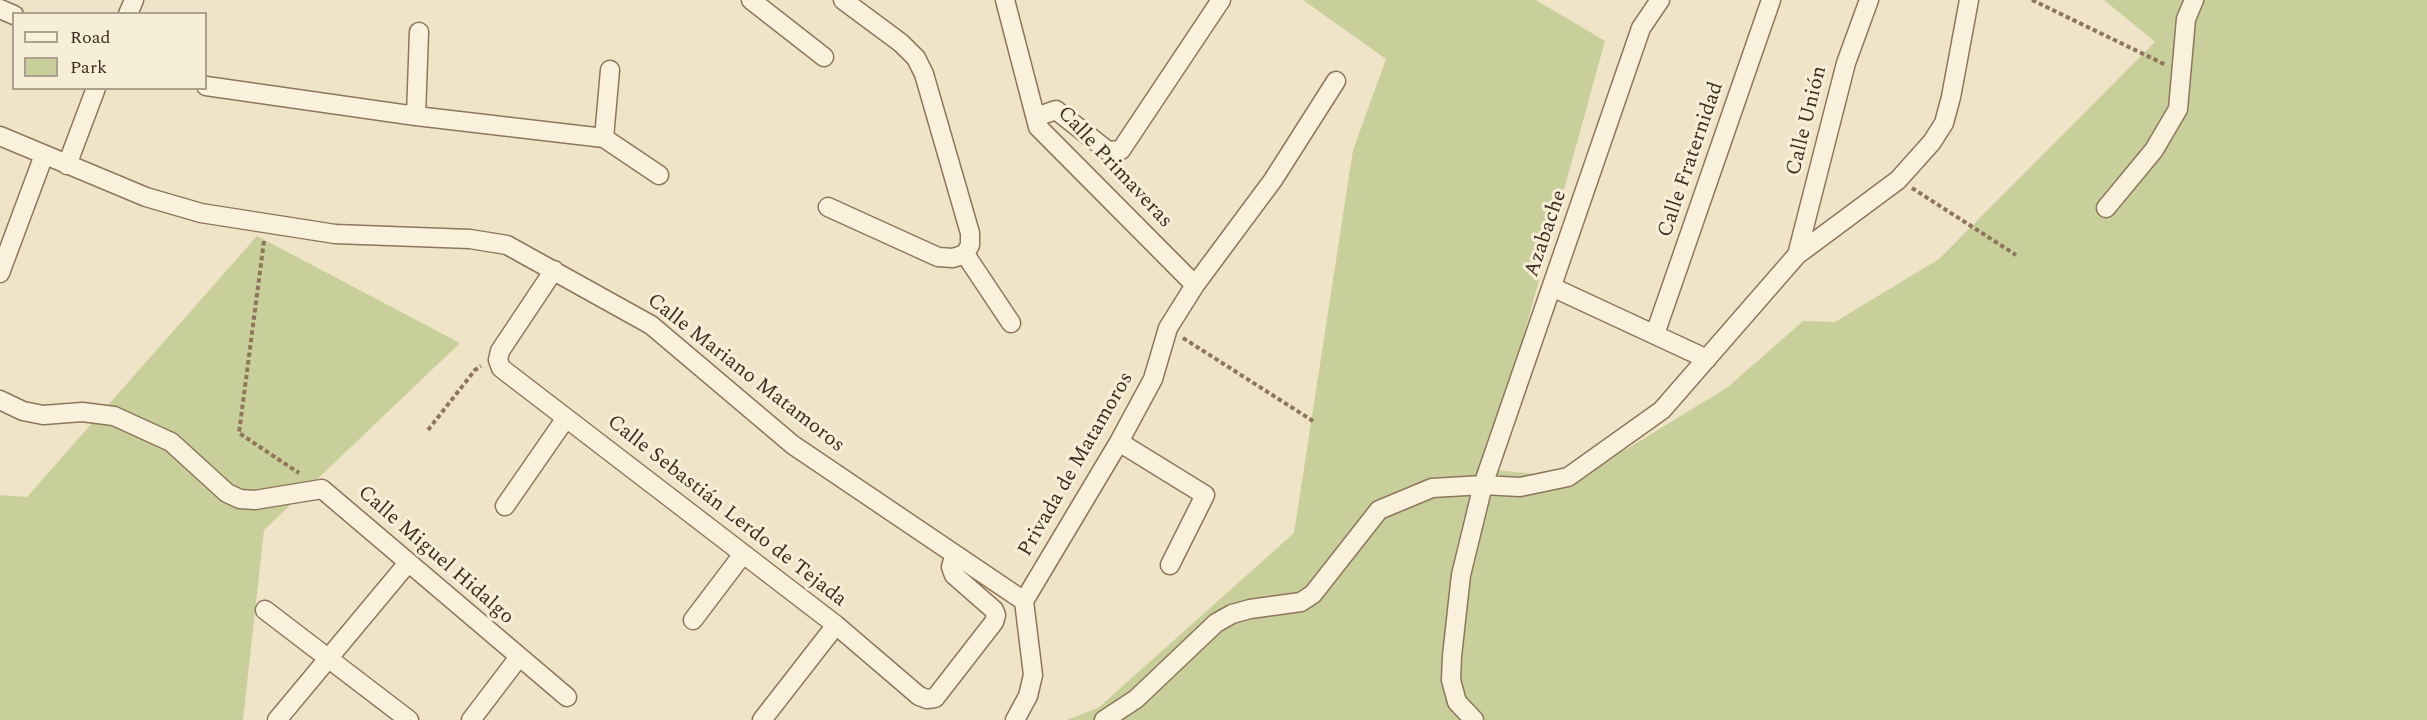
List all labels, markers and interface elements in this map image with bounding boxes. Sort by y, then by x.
legend [12,12,207,90]
text: Road [70,24,111,51]
text: Park [70,54,107,81]
street label: Calle Unión [1782,64,1834,178]
street label: Calle Fraternidad [1654,79,1730,241]
street label: Calle Primaveras [1051,102,1177,234]
street label: Azabache [1520,187,1574,281]
street label: Calle Mariano Matamoros [641,289,849,459]
street label: Privada de Matamoros [1014,368,1140,562]
street label: Calle Sebastián Lerdo de Tejada [601,411,851,613]
street label: Calle Miguel Hidalgo [352,481,518,631]

